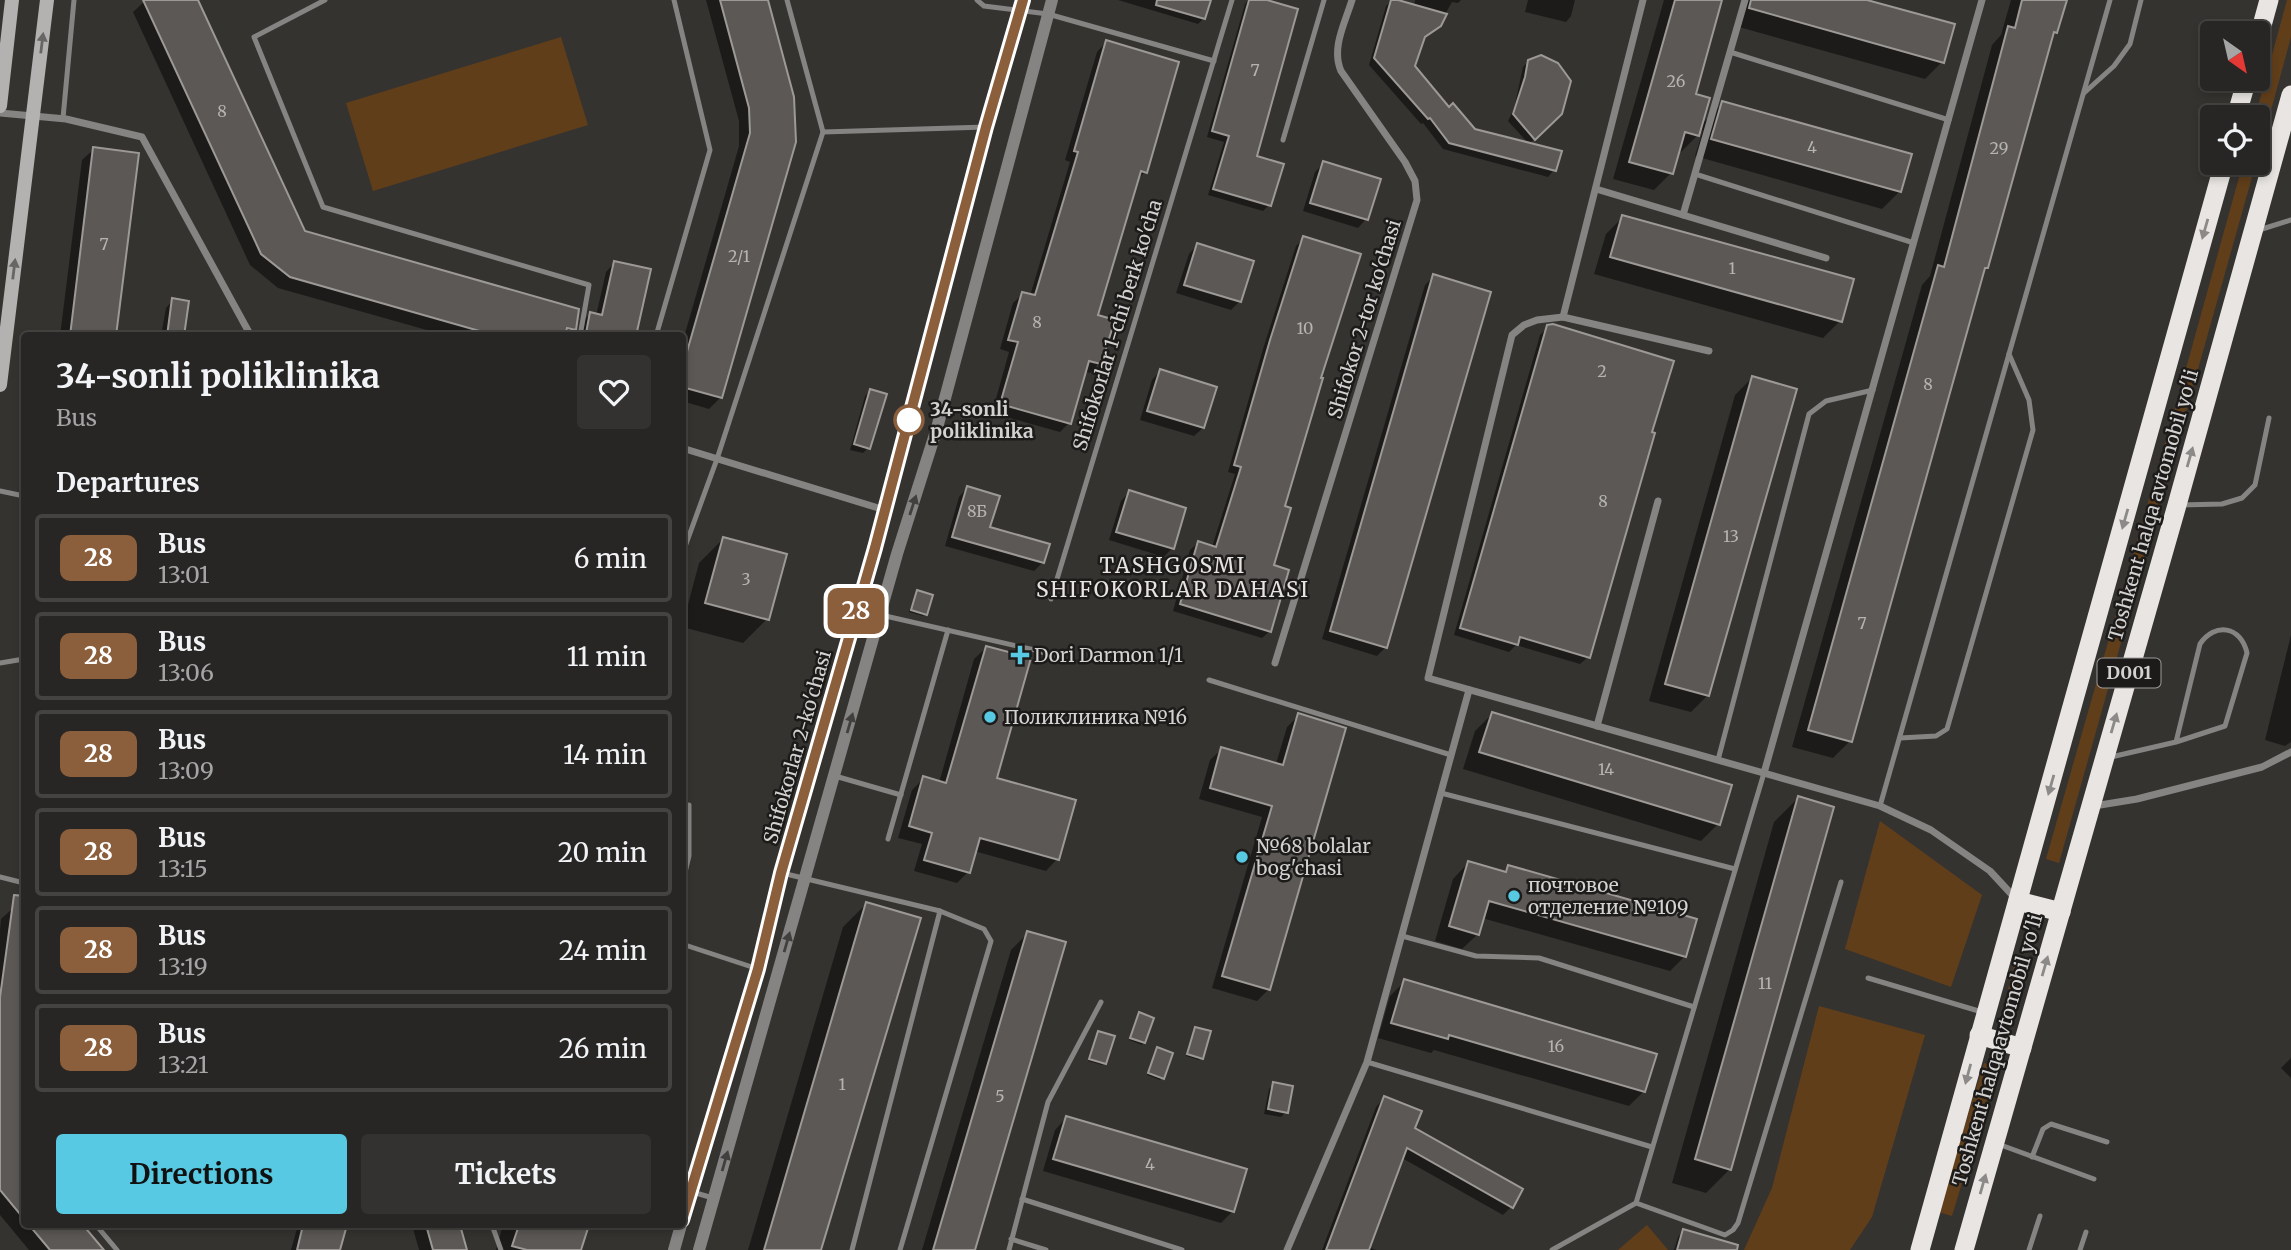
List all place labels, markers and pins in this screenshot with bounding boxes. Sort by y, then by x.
place label: 34-sonli poliklinika [930,397,1034,443]
marker: 34-sonli poliklinika [894,405,924,435]
place label: Dori Darmon 1/1 [1034,643,1183,667]
marker: Dori Darmon 1/1 [1012,647,1028,663]
place label: Поликлиника №16 [1004,705,1187,729]
marker: Поликлиника №16 [982,709,998,725]
place label: №68 bolalar bog'chasi [1255,834,1371,880]
marker: №68 bolalar bog'chasi [1234,849,1250,865]
place label: почтовое отделение №109 [1528,873,1689,919]
marker: почтовое отделение №109 [1506,888,1522,904]

